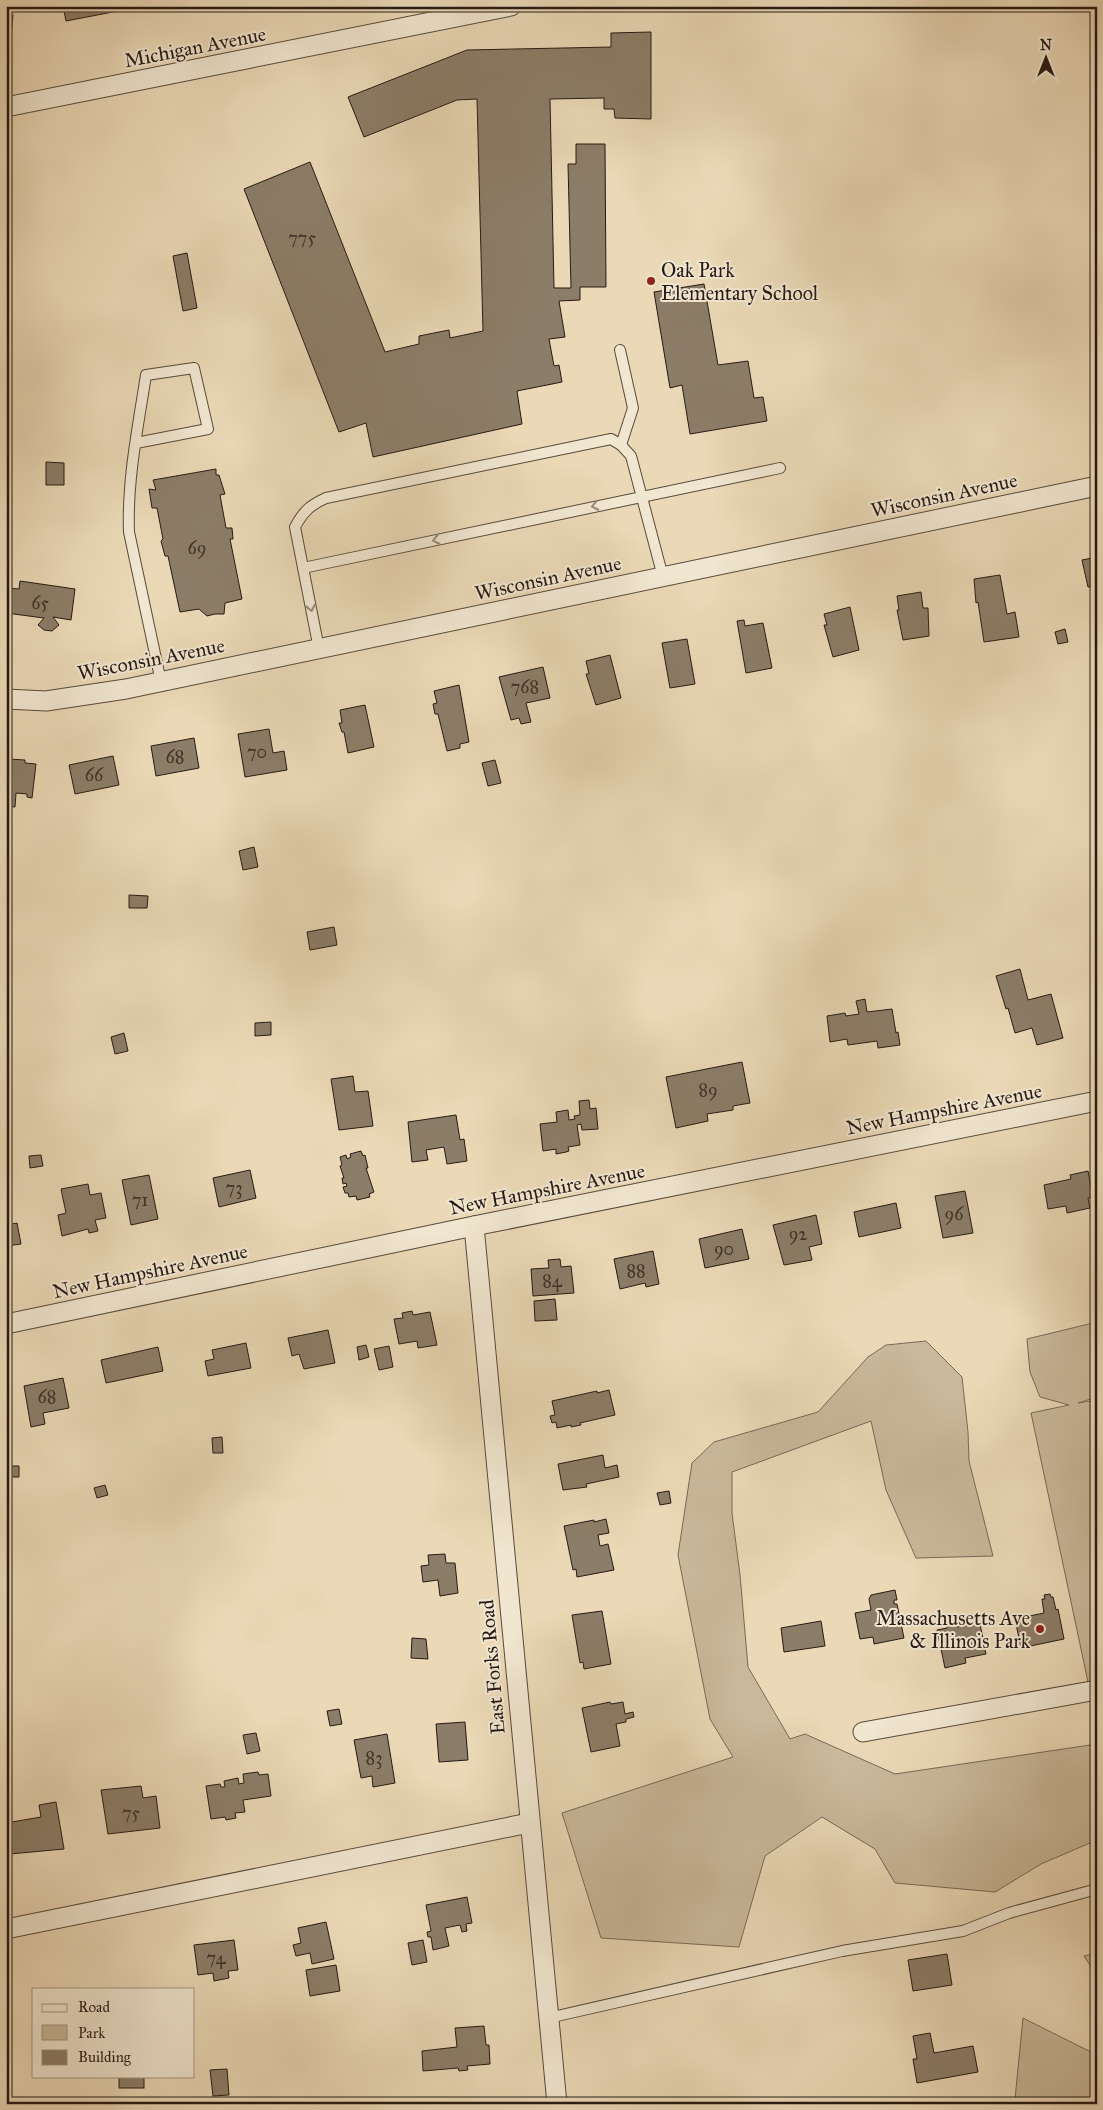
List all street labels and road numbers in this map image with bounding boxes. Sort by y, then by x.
street label: Michigan Avenue [122,21,268,74]
street label: Wisconsin Avenue [869,468,1019,522]
street label: Wisconsin Avenue [473,551,623,605]
street label: Wisconsin Avenue [75,633,227,685]
street label: New Hampshire Avenue [844,1078,1044,1140]
street label: New Hampshire Avenue [447,1158,647,1220]
street label: New Hampshire Avenue [50,1239,250,1303]
street label: East Forks Road [474,1599,510,1735]

